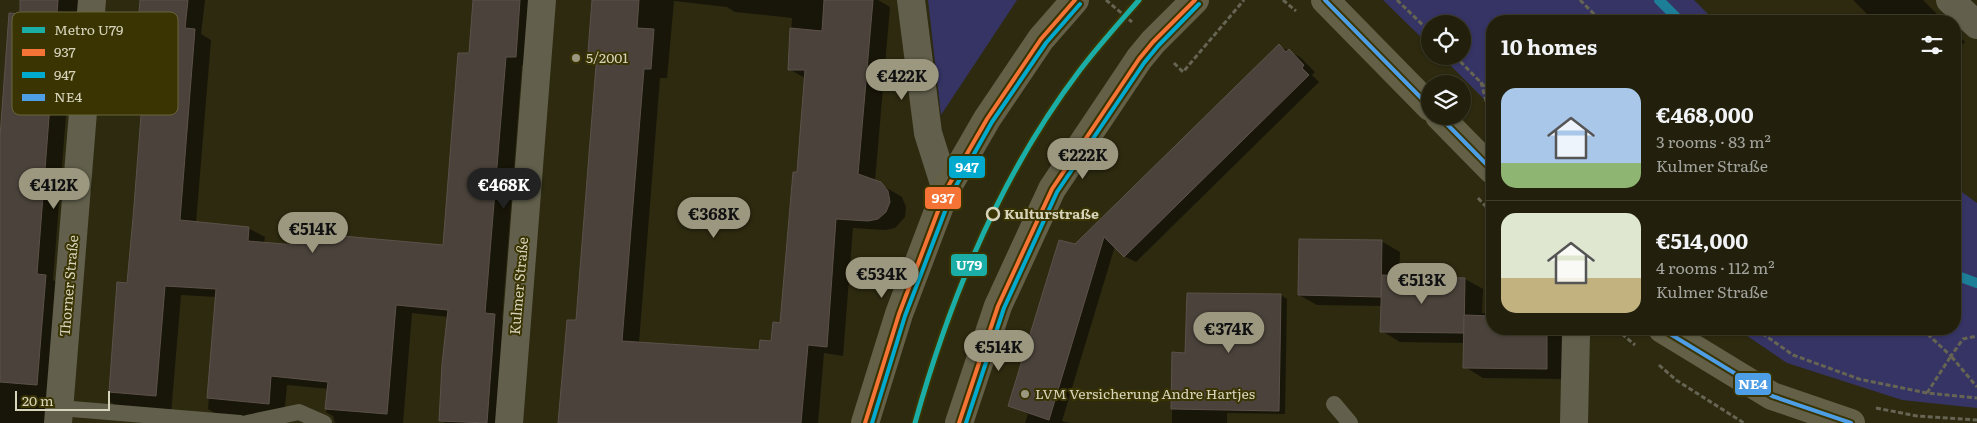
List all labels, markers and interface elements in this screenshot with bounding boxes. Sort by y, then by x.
legend [12,12,178,115]
map controls [1421,15,1471,125]
button: locate [1421,15,1471,65]
text: Metro U79 [54,19,123,39]
text: 10 homes [1501,30,1597,61]
icon: filters [1918,31,1946,59]
text: 937 [54,41,76,61]
place label: 5/2001 [586,47,628,67]
marker: 5/2001 [570,52,582,64]
pin: €422K [867,58,937,101]
text: €422K [877,63,927,87]
text: 947 [54,64,76,84]
button: layers [1421,75,1471,125]
text: NE4 [54,86,83,106]
text: €468,000 [1656,98,1754,129]
icon: home [1541,108,1601,168]
text: 3 rooms · 83 m² [1656,129,1771,153]
pin: €222K [1048,138,1118,180]
text: €222K [1058,142,1108,166]
text: Kulmer Straße [1656,153,1768,177]
line badge: 947 [948,155,986,179]
text: 947 [955,156,979,176]
pin: €412K [19,168,89,210]
pin: €468K [469,168,539,210]
text: €412K [30,172,78,196]
text: €468K [478,172,530,196]
line badge: 937 [924,186,962,210]
text: 937 [931,187,955,207]
pin: €368K [679,196,749,239]
text: €368K [688,201,740,225]
place label: Kulturstraße [1004,203,1099,223]
marker: Kulturstraße [986,207,1000,221]
pin: €514K [278,212,348,254]
text: €514K [289,216,337,240]
text: €514,000 [1656,224,1748,255]
icon: home [1541,233,1601,293]
street label: Thorner Straße [54,234,82,338]
street label: Kulmer Straße [504,236,532,336]
line badge: U79 [950,253,988,277]
text: U79 [956,254,982,274]
text: 4 rooms · 112 m² [1656,255,1775,279]
pin: €534K [847,256,917,299]
text: €534K [857,261,907,285]
pin: €513K [1387,262,1457,305]
text: €513K [1398,267,1446,291]
text: Kulmer Straße [1656,279,1768,303]
pin: €374K [1194,312,1264,354]
text: €374K [1204,316,1254,340]
pin: €514K [964,330,1034,372]
text: €514K [975,334,1023,358]
line badge: NE4 [1734,372,1772,396]
text: NE4 [1738,373,1768,393]
place label: LVM Versicherung Andre Hartjes [1035,383,1255,403]
scale bar [15,388,110,411]
marker: LVM Versicherung Andre Hartjes [1019,388,1031,400]
text: 20 m [22,390,54,410]

